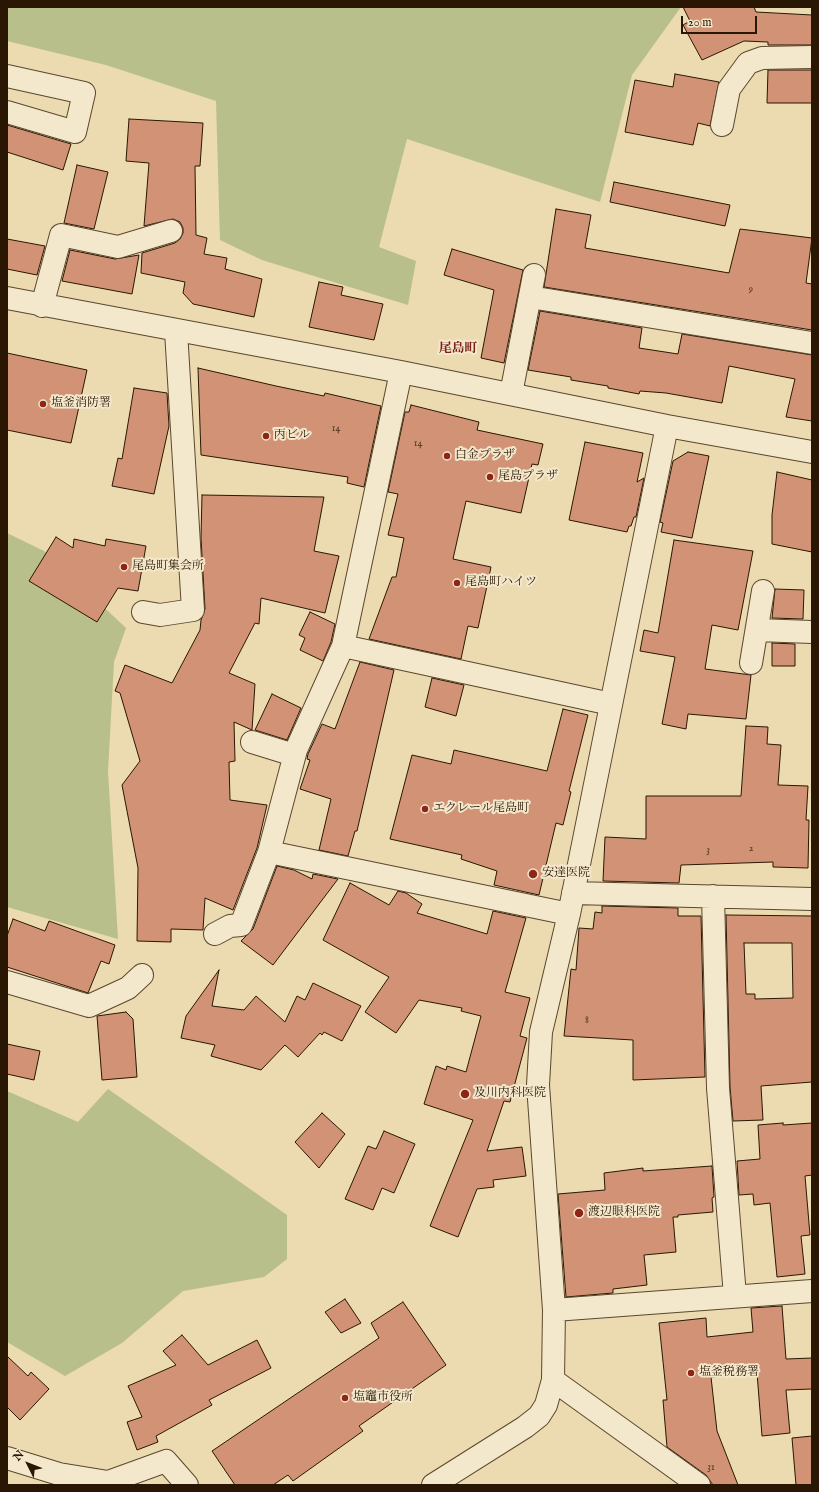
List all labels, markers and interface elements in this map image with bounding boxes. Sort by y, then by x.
scale bar [683,8,759,34]
text: 20 m [688,15,711,30]
house number: 9 [749,284,753,296]
district label: 尾島町 [439,341,477,357]
place label: 塩釜消防署 [51,397,111,411]
marker: 塩釜消防署 [38,399,48,409]
house number: 14 [332,423,340,435]
place label: 丙ビル [274,429,310,443]
marker: 丙ビル [261,431,271,441]
house number: 14 [414,438,422,450]
place label: 白金プラザ [455,449,515,463]
marker: 白金プラザ [442,451,452,461]
place label: 尾島プラザ [498,470,558,484]
marker: 尾島プラザ [485,472,495,482]
place label: 尾島町集会所 [132,560,204,574]
marker: 尾島町集会所 [119,562,129,572]
place label: 尾島町ハイツ [465,576,537,590]
marker: 尾島町ハイツ [452,578,462,588]
place label: エクレール尾島町 [433,802,529,816]
marker: エクレール尾島町 [420,804,430,814]
house number: 2 [749,843,753,855]
house number: 3 [706,845,710,857]
place label: 安達医院 [542,867,590,881]
marker: 安達医院 [527,868,539,880]
house number: 8 [585,1015,589,1027]
place label: 及川内科医院 [474,1087,546,1101]
marker: 及川内科医院 [459,1088,471,1100]
place label: 渡辺眼科医院 [588,1206,660,1220]
marker: 渡辺眼科医院 [573,1207,585,1219]
place label: 塩釜税務署 [699,1366,759,1380]
marker: 塩釜税務署 [686,1368,696,1378]
place label: 塩竈市役所 [353,1391,413,1405]
marker: 塩竈市役所 [340,1393,350,1403]
north arrow [8,1444,48,1484]
text: N [11,1448,27,1464]
house number: 31 [707,1462,715,1474]

